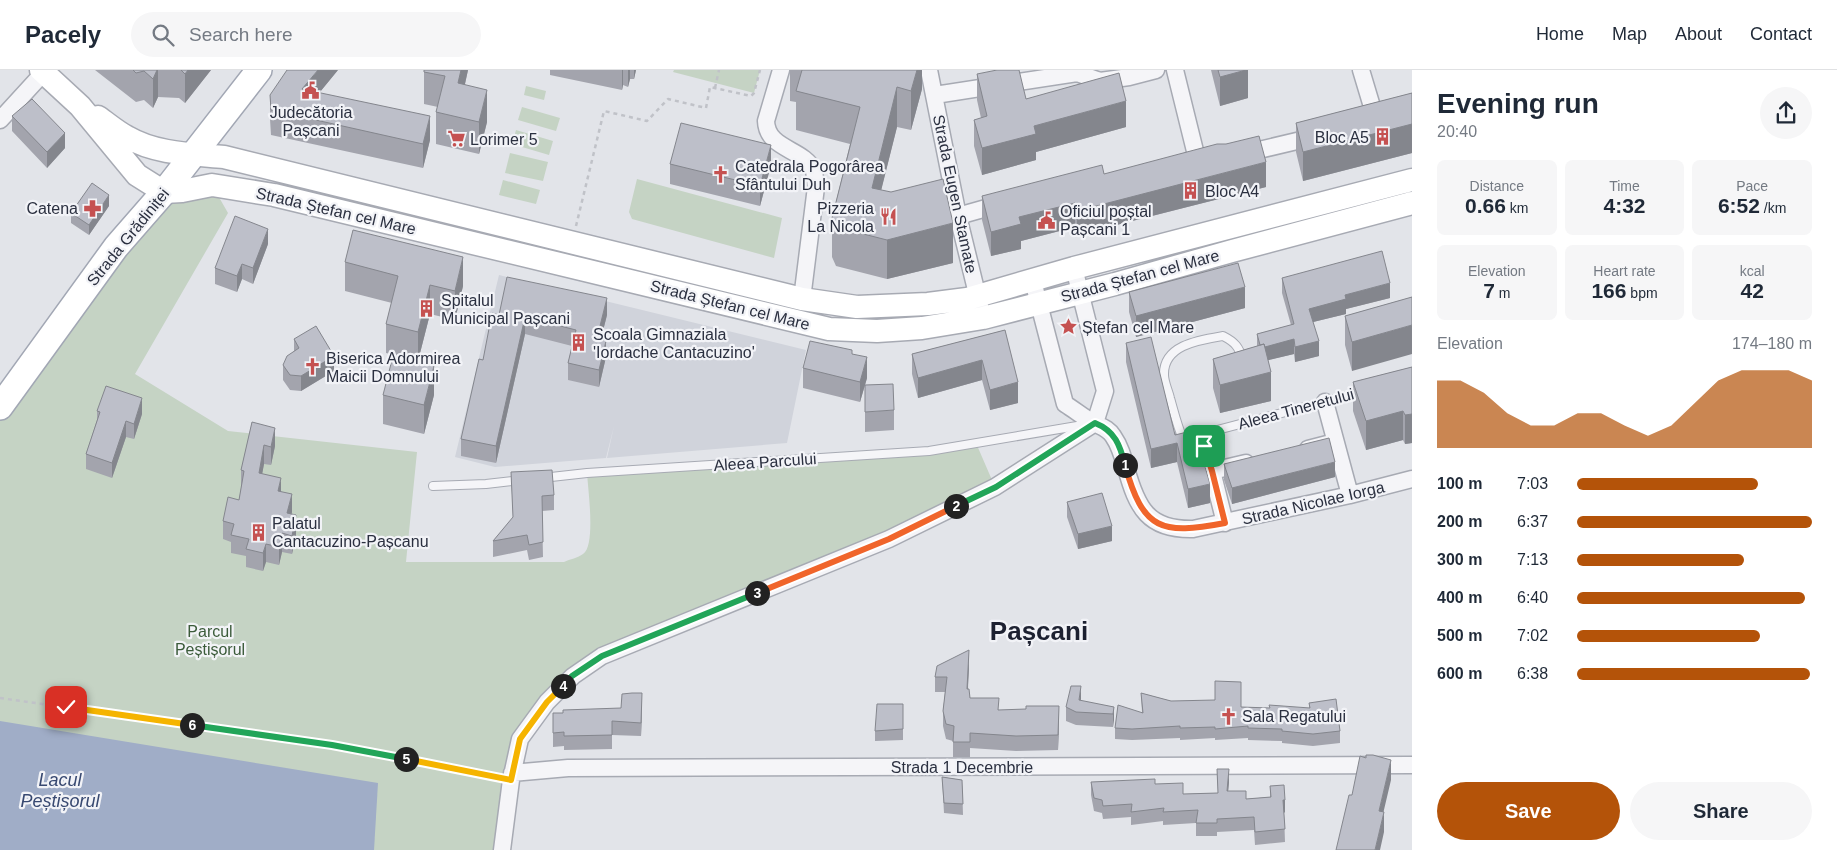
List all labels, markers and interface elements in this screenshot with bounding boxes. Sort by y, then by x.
search box [131,12,481,57]
text: Pacely [25,21,101,48]
icon: search [149,21,177,49]
text: Search here [189,24,293,45]
text: Home [1536,24,1584,44]
text: Map [1612,24,1647,44]
text: About [1675,24,1722,44]
text: Contact [1750,24,1812,44]
public building icon: Judecătoria Pașcani [301,81,321,101]
button: share [1760,87,1812,139]
text: Evening run [1437,88,1599,119]
place label: Judecătoria Pașcani [270,104,352,139]
street label: Strada Eugen Stamate [930,113,980,275]
text: 20:40 [1437,123,1477,140]
building icon: Bloc A5 [1373,127,1393,147]
supermarket icon: Lorimer 5 [446,129,466,149]
place label: Bloc A5 [1315,129,1369,146]
place label: Lorimer 5 [470,131,538,148]
place label: Catedrala Pogorârea Sfântului Duh [735,158,884,193]
church icon: Catedrala Pogorârea Sfântului Duh [711,165,731,185]
text: Distance [1470,178,1524,194]
text: Time [1609,178,1640,194]
text: Pace [1736,178,1768,194]
building icon: Bloc A4 [1181,181,1201,201]
place label: Bloc A4 [1205,183,1259,200]
street label: Strada Ștefan cel Mare [254,184,418,238]
street label: Strada Grădiniței [84,185,172,289]
text: 0.66 [1465,194,1506,217]
text: 4:32 [1603,194,1646,217]
text: 6:52 [1718,194,1760,217]
pharmacy icon: Catena [82,198,102,218]
place label: Catena [26,200,78,217]
place label: Pizzeria La Nicola [807,200,874,235]
text: km [1506,200,1529,216]
text: /km [1760,200,1786,216]
place label: Oficiul poștal Pașcani 1 [1060,203,1152,238]
restaurant icon: Pizzeria La Nicola [878,207,898,227]
public building icon: Oficiul poștal Pașcani 1 [1036,210,1056,230]
street label: Strada Ștefan cel Mare [1059,247,1221,305]
text: Elevation [1468,263,1526,279]
text: Heart rate [1593,263,1656,279]
text: kcal [1740,263,1765,279]
street label: Strada Ștefan cel Mare [649,277,812,333]
text: 7 [1483,279,1495,302]
text: 166 [1591,279,1626,302]
text: 42 [1740,279,1764,302]
text: m [1495,285,1510,301]
text: bpm [1626,285,1658,301]
place label: Spitalul Municipal Pașcani [441,292,570,327]
building icon: Spitalul Municipal Pașcani [417,299,437,319]
place icon: Ștefan cel Mare [1058,317,1078,337]
place label: Ștefan cel Mare [1082,319,1194,336]
place label: Scoala Gimnaziala 'Iordache Cantacuzino' [593,326,755,361]
building icon: Scoala Gimnaziala 'Iordache Cantacuzino' [569,333,589,353]
text: Elevation [1437,335,1503,352]
text: 174–180 m [1732,335,1812,352]
place label: Biserica Adormirea Maicii Domnului [326,350,460,385]
church icon: Biserica Adormirea Maicii Domnului [302,357,322,377]
street label: Aleea Tineretului [1236,385,1356,433]
pin [1183,425,1225,467]
icon: arrive [1190,432,1218,460]
street label: Aleea Parcului [713,450,817,474]
pin: 1 [1112,452,1138,478]
text: 1 [1122,457,1129,473]
text: 100 m [1437,475,1482,492]
text: 7:03 [1517,475,1548,492]
street label: Strada Nicolae Iorga [1240,478,1386,528]
pin: 2 [944,494,968,518]
text: 2 [953,498,960,514]
text: 200 m [1437,513,1482,530]
text: 6:37 [1517,513,1548,530]
place label: Palatul Cantacuzino-Pașcanu [272,515,429,550]
building icon: Palatul Cantacuzino-Pașcanu [248,522,268,542]
text: 300 m [1437,551,1482,568]
text: 7:13 [1517,551,1548,568]
pin: 3 [744,580,770,606]
text: 3 [754,585,761,601]
text: 400 m [1437,589,1482,606]
text: 6:40 [1517,589,1548,606]
district label: Pașcani [990,616,1088,646]
park label: Parcul Peștișorul [175,623,245,658]
text: 500 m [1437,627,1482,644]
text: 7:02 [1517,627,1548,644]
text: 600 m [1437,665,1482,682]
text: 6:38 [1517,665,1548,682]
pin: 4 [550,674,576,698]
text: 4 [560,678,567,694]
pin [45,686,87,728]
icon: check [52,693,80,721]
church icon: Sala Regatului [1218,706,1238,726]
place label: Sala Regatului [1242,708,1346,725]
pin: 6 [180,712,204,738]
text: 6 [189,717,196,733]
pin: 5 [394,746,418,772]
text: 5 [403,751,410,767]
street label: Strada 1 Decembrie [891,759,1033,776]
water label: Lacul Peștișorul [20,770,101,811]
button: Save [1437,782,1620,840]
button: Share [1630,782,1812,840]

